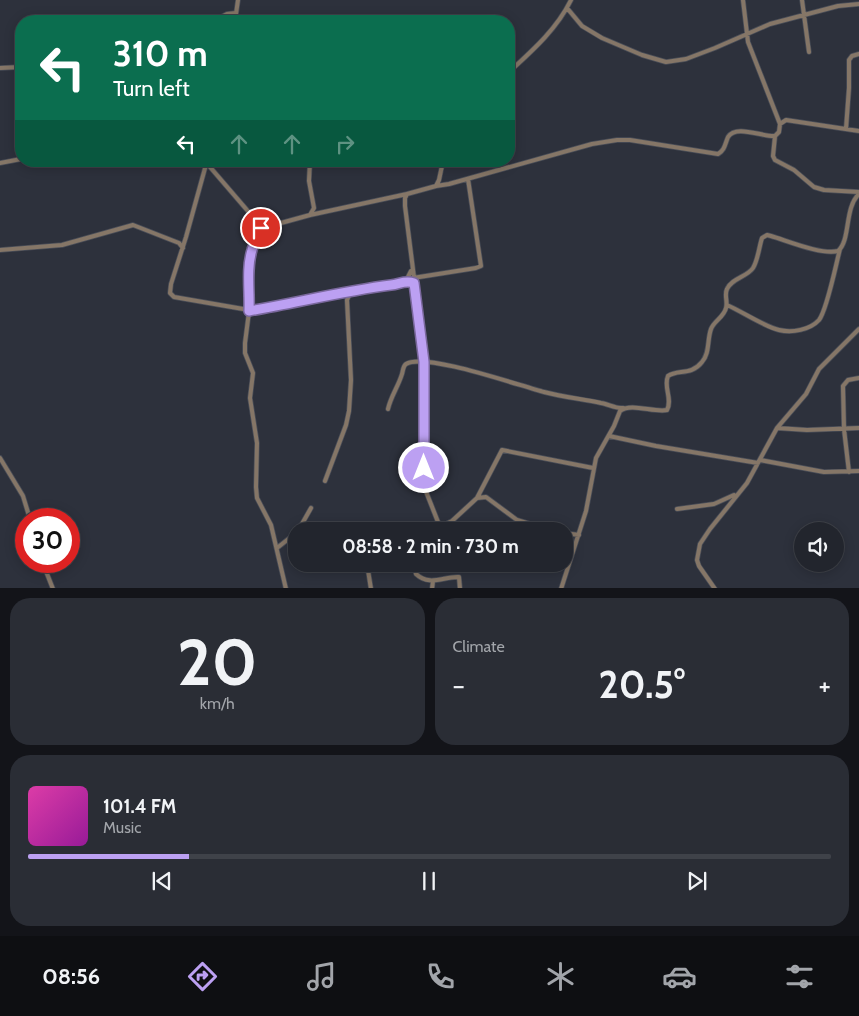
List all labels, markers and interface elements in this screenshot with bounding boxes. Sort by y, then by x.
text: 310 m [113,32,208,75]
icon: left [30,35,95,100]
text: Turn left [113,75,190,102]
icon: left [172,130,200,158]
icon: ahead [225,130,253,158]
icon: ahead [278,130,306,158]
icon: right [331,130,359,158]
pin [240,207,282,249]
icon: arrive [247,214,275,242]
position arrow [397,441,449,493]
speed limit sign: 30 [15,508,80,573]
map controls [794,522,844,572]
button: sound [794,522,844,572]
text: 08:58 · 2 min · 730 m [342,535,519,558]
text: 20 [177,622,257,701]
text: Climate [453,637,505,656]
text: 20.5° [599,661,685,708]
text: − [453,668,465,702]
text: + [819,668,831,702]
text: km/h [200,694,235,713]
text: 101.4 FM [103,795,176,818]
text: Music [103,818,141,837]
icon: previous [148,867,176,895]
icon: pause [415,867,443,895]
icon: next [683,867,711,895]
icon: directions [185,959,220,994]
icon: music [304,959,339,994]
icon: phone [423,959,458,994]
icon: climate [543,959,578,994]
icon: car [662,959,697,994]
icon: filters [782,959,817,994]
text: 08:56 [42,963,100,990]

